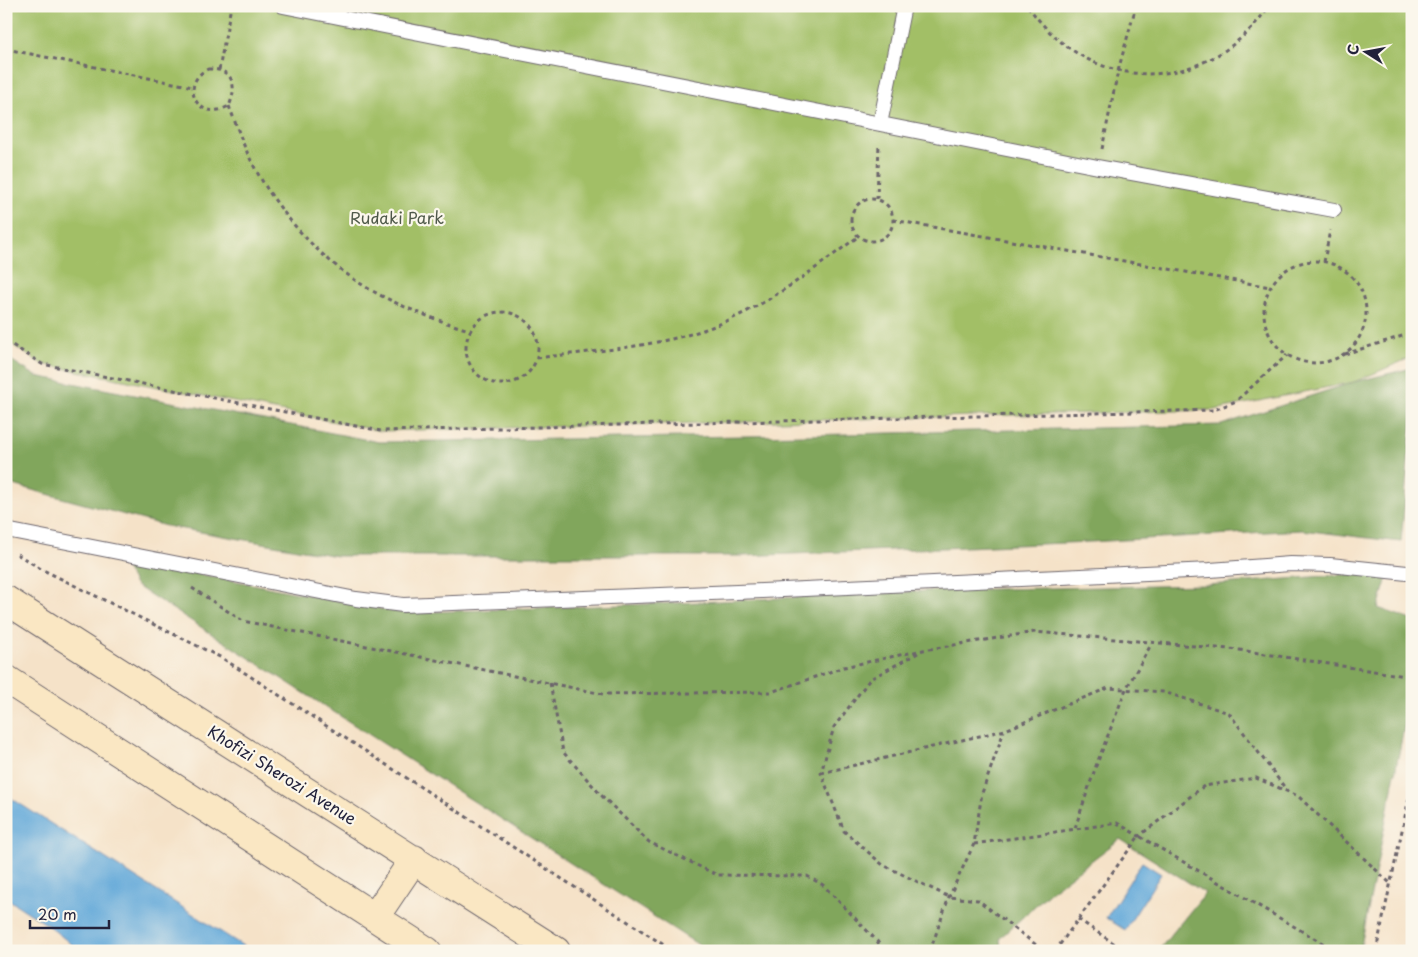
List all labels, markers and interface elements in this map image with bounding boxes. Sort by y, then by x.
north arrow [1340,28,1390,78]
text: С [1341,42,1364,57]
park label: Rudaki Park [350,205,444,229]
street label: Khofizi Sherozi Avenue [204,719,362,830]
scale bar [30,897,109,929]
text: 20 m [38,902,77,925]

